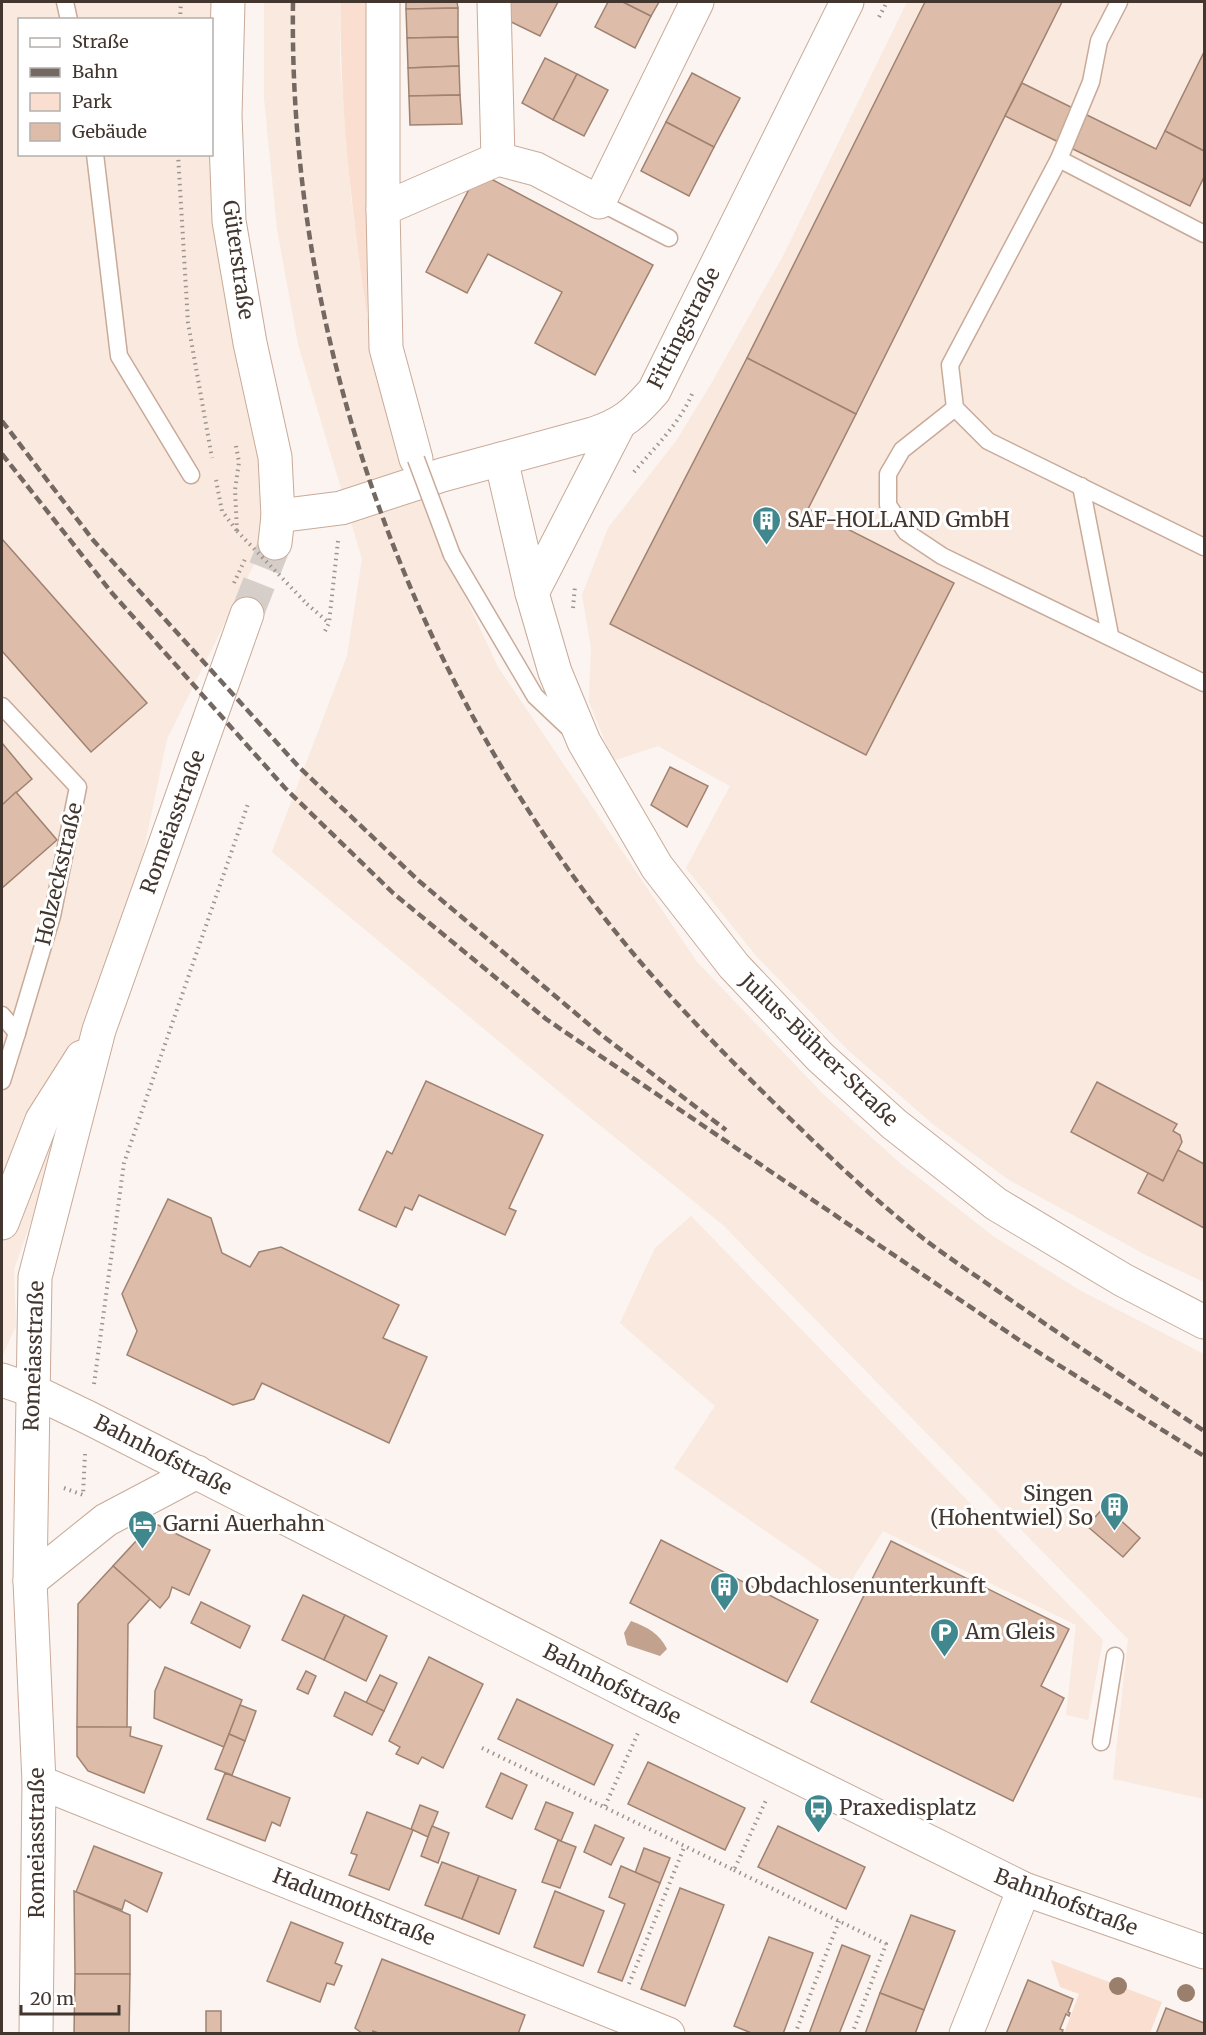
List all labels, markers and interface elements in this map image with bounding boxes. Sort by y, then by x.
legend [18,18,213,156]
text: Straße [72,30,129,53]
text: Bahn [72,60,118,83]
text: Park [72,90,113,113]
text: Gebäude [72,120,147,143]
street label: Güterstraße [217,199,260,321]
street label: Fittingstraße [641,262,726,393]
building icon: SAF-HOLLAND GmbH [750,504,782,546]
place label: SAF-HOLLAND GmbH [787,506,1010,533]
street label: Romeiasstraße [134,746,211,897]
street label: Holzeckstraße [29,800,88,948]
street label: Julius-Bührer-Straße [734,966,904,1132]
street label: Romeiasstraße [17,1280,50,1432]
street label: Bahnhofstraße [90,1408,237,1501]
place label: Singen (Hohentwiel) So [930,1480,1093,1531]
building icon: Singen (Hohentwiel) So [1098,1490,1130,1532]
hotel icon: Garni Auerhahn [126,1508,158,1550]
place label: Garni Auerhahn [163,1510,325,1537]
building icon: Obdachlosenunterkunft [708,1570,740,1612]
place label: Obdachlosenunterkunft [745,1572,986,1599]
parking icon: Am Gleis [928,1616,960,1658]
place label: Am Gleis [964,1618,1055,1645]
street label: Bahnhofstraße [539,1637,686,1730]
street label: Romeiasstraße [23,1768,50,1918]
bus stop icon: Praxedisplatz [802,1792,834,1834]
place label: Praxedisplatz [839,1794,976,1821]
street label: Hadumothstraße [269,1862,439,1951]
street label: Bahnhofstraße [991,1862,1142,1941]
scale bar [21,1978,118,2016]
text: 20 m [30,1987,74,2010]

